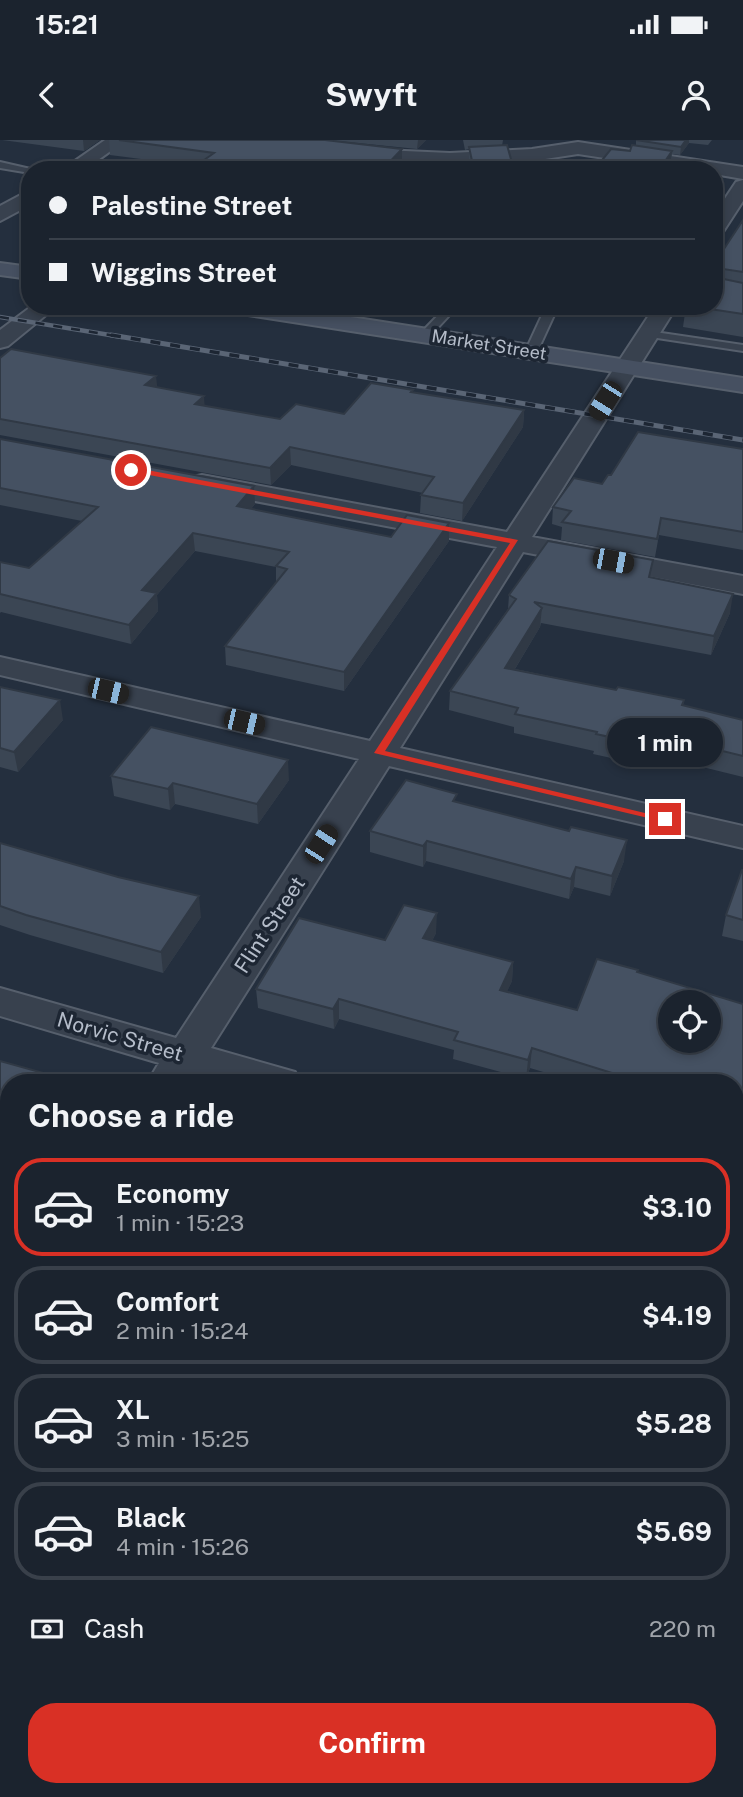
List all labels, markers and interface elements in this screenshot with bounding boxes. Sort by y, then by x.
text: 15:21 [35,9,99,40]
icon: back [28,76,66,114]
text: Swyft [325,76,418,113]
icon: person [677,76,715,114]
text: Palestine Street [91,190,292,221]
text: Wiggins Street [91,257,277,288]
street label: Market Street [430,325,548,364]
car [585,378,626,424]
route start [115,454,147,486]
car [591,547,636,575]
car [86,676,131,706]
car [222,707,267,737]
callout: 1 min [607,718,723,766]
text: 1 min [637,729,693,756]
route end [649,803,681,835]
car [301,821,342,867]
street label: Flint Street [229,872,310,978]
map controls [658,990,721,1053]
button: locate [658,990,721,1053]
street label: Norvic Street [54,1007,186,1066]
text: Choose a ride [28,1097,234,1134]
icon: car [32,1176,95,1239]
text: Economy [116,1178,229,1209]
text: $3.10 [642,1192,712,1223]
text: 1 min · 15:23 [116,1209,244,1236]
icon: car [32,1284,95,1347]
text: Comfort [116,1286,219,1317]
text: $4.19 [642,1300,712,1331]
text: 2 min · 15:24 [116,1317,249,1344]
icon: car [32,1392,95,1455]
text: XL [116,1394,150,1425]
text: $5.28 [635,1408,712,1439]
text: 3 min · 15:25 [116,1425,250,1452]
icon: car [32,1500,95,1563]
text: Black [116,1502,186,1533]
text: $5.69 [636,1516,712,1547]
text: 4 min · 15:26 [116,1533,249,1560]
icon: cash [28,1610,66,1648]
text: Cash [84,1613,144,1644]
text: 220 m [649,1615,716,1642]
button: Confirm [28,1703,716,1783]

